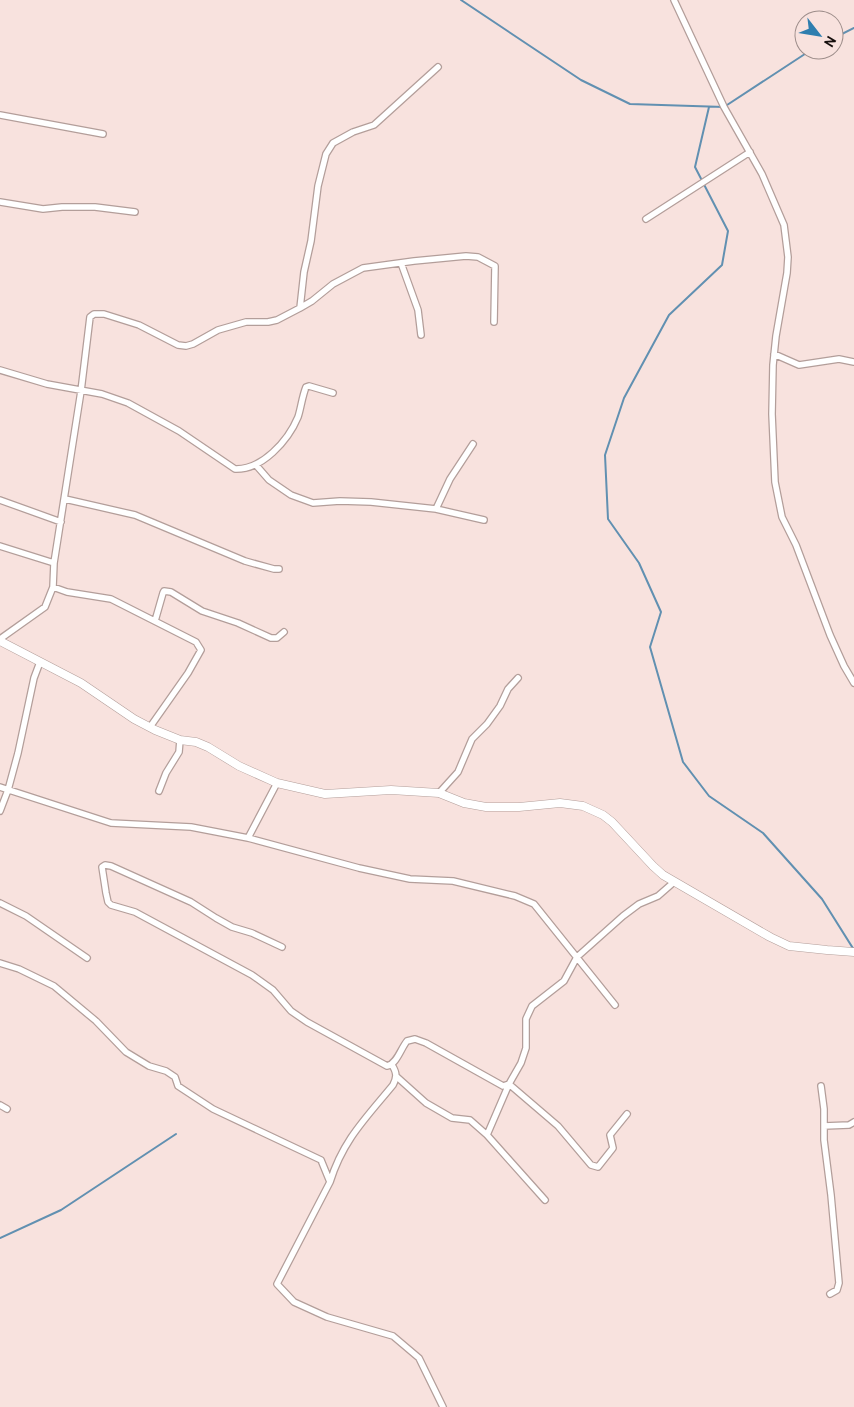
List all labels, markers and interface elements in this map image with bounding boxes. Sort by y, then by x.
north arrow [794,10,844,60]
text: N [819,32,839,50]

